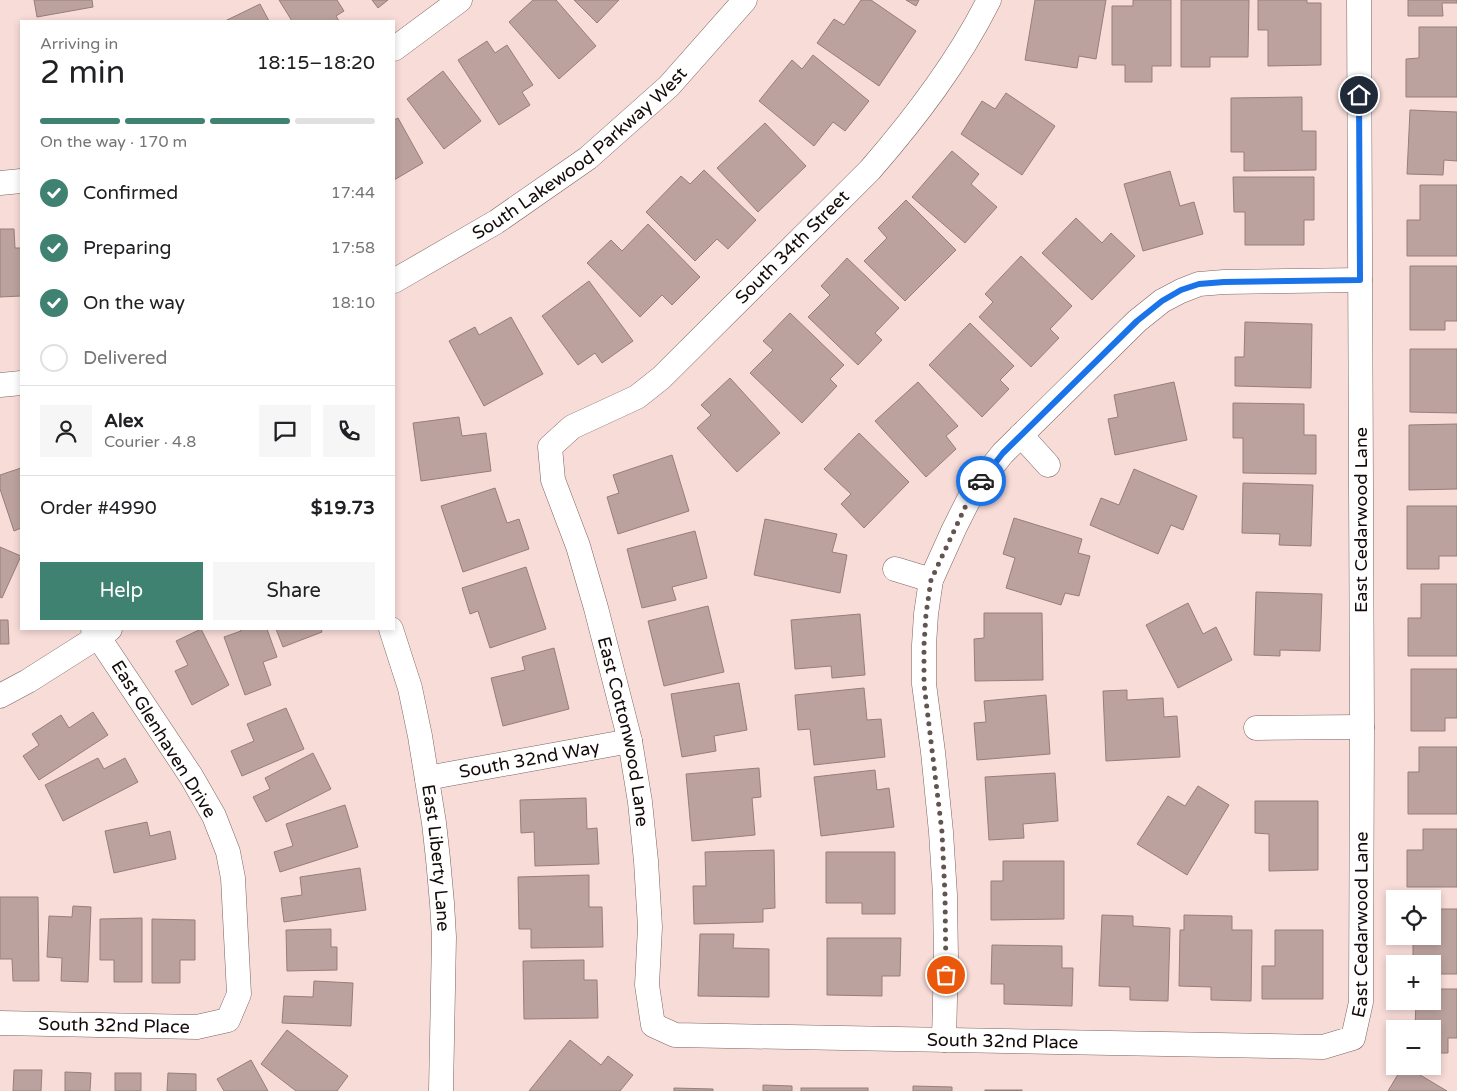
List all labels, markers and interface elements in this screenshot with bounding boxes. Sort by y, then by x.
text: Arriving in [40,34,118,54]
text: 18:15–18:20 [257,52,375,74]
text: 2 min [40,54,125,92]
street label: South Lakewood Parkway West [468,62,692,244]
pin [1338,74,1380,116]
icon: home [1345,81,1373,109]
text: On the way · 170 m [40,132,187,152]
icon: check [40,179,68,207]
text: Confirmed [83,182,178,204]
text: 17:44 [331,183,375,203]
street label: South 34th Street [730,185,854,309]
icon: check [40,234,68,262]
text: Preparing [83,237,172,259]
text: 17:58 [331,238,375,258]
icon: check [40,289,68,317]
text: On the way [83,292,185,314]
text: 18:10 [331,293,375,313]
text: Delivered [83,347,168,369]
button: person [40,405,92,457]
button: chat [259,405,311,457]
button: phone [323,405,375,457]
text: Alex [104,410,144,432]
street label: East Cedarwood Lane [1350,427,1372,613]
text: Courier · 4.8 [104,432,196,452]
courier [956,456,1006,506]
icon: car [967,467,995,495]
text: Order #4990 [40,497,157,519]
text: $19.73 [311,497,375,519]
button: Help [40,562,203,620]
button: Share [213,562,375,620]
street label: East Cottonwood Lane [593,634,653,828]
street label: East Glenhaven Drive [107,656,221,822]
street label: South 32nd Way [457,736,602,783]
street label: East Liberty Lane [417,783,455,932]
street label: East Cedarwood Lane [1347,831,1373,1020]
map controls [1386,890,1441,1075]
button: locate [1386,890,1441,945]
pin [925,954,967,996]
button: + [1386,955,1441,1010]
icon: bag [932,961,960,989]
street label: South 32nd Place [38,1013,190,1038]
button: − [1386,1020,1441,1075]
street label: South 32nd Place [927,1029,1079,1053]

